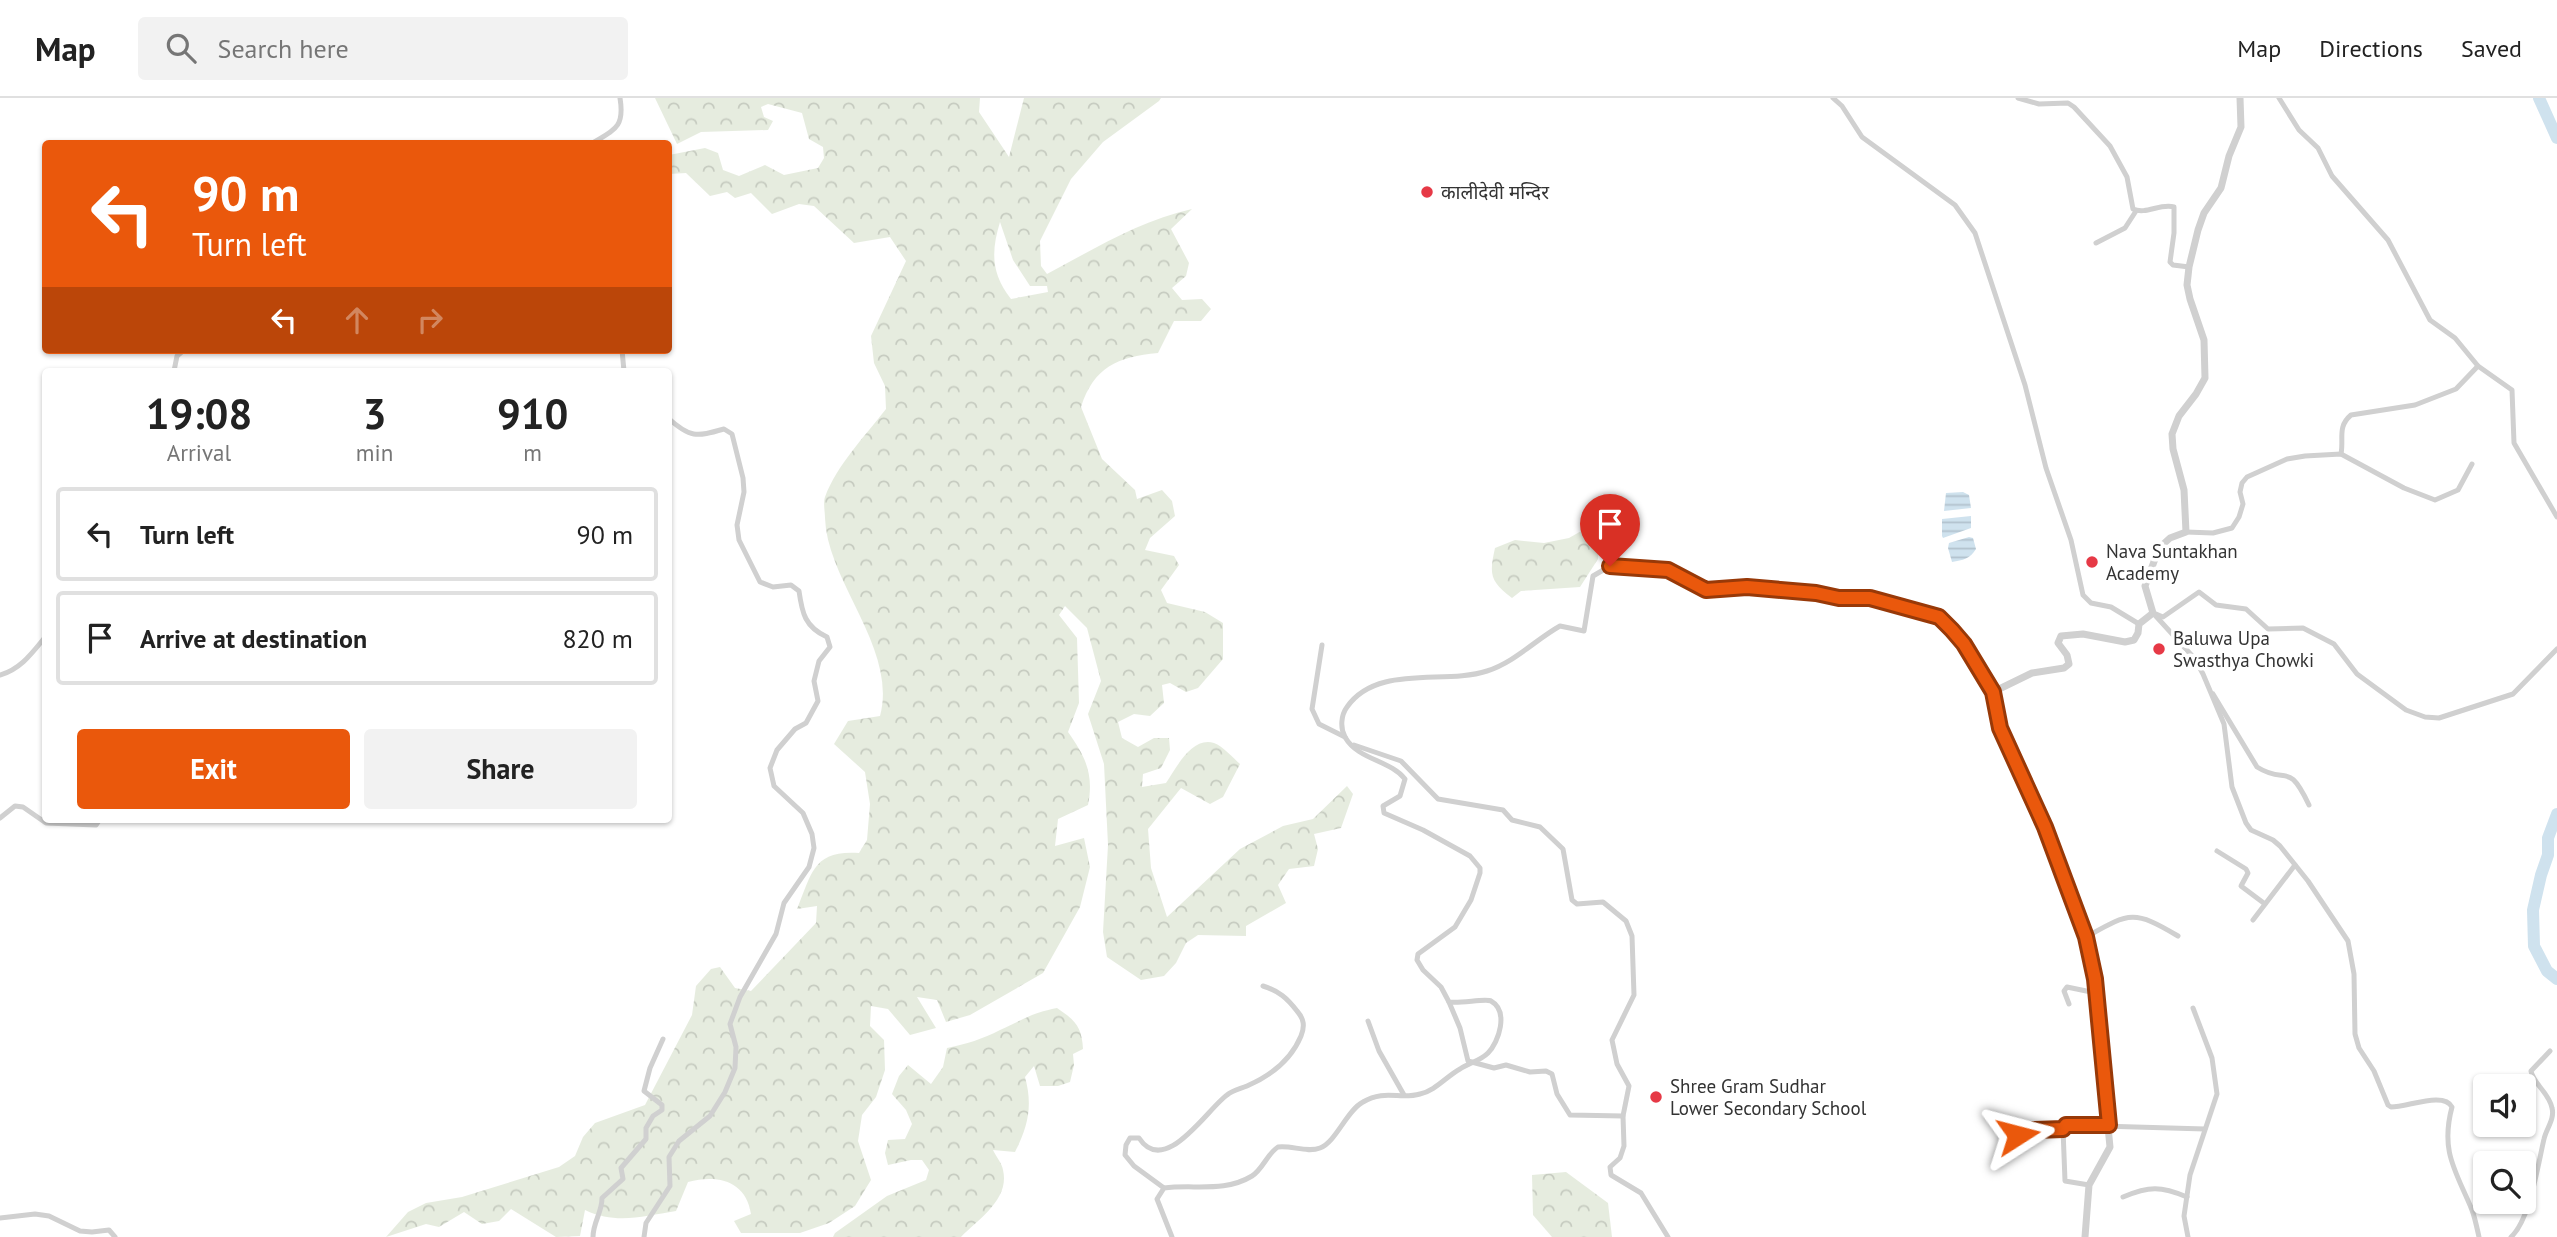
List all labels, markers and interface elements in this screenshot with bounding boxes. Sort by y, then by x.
search box [138,17,628,80]
text: Map [35,27,96,70]
icon: search [162,29,200,67]
text: Search here [218,32,349,65]
text: Map [2237,33,2281,64]
text: Directions [2319,33,2423,64]
text: Saved [2461,33,2522,64]
text: 90 m [192,161,299,225]
icon: left [77,168,168,259]
place label: कालीदेवी मन्दिर [1441,180,1550,204]
marker: कालीदेवी मन्दिर [1419,184,1435,200]
text: Turn left [192,223,307,265]
icon: left [265,301,303,339]
icon: ahead [338,301,376,339]
icon: right [411,301,449,339]
text: 19:08 [146,386,252,441]
text: 3 [363,386,386,441]
text: 910 [497,386,568,441]
text: Arrival [167,438,231,467]
text: min [356,438,393,467]
text: m [523,438,542,467]
pin [1580,494,1640,566]
icon: arrive [1591,505,1629,543]
icon: left [81,515,119,553]
text: Turn left [140,518,234,551]
text: 90 m [577,518,633,551]
place label: Nava Suntakhan Academy [2106,539,2238,585]
marker: Nava Suntakhan Academy [2084,554,2100,570]
icon: arrive [81,619,119,657]
text: Arrive at destination [140,622,367,655]
text: 820 m [562,622,633,655]
place label: Baluwa Upa Swasthya Chowki [2173,626,2314,672]
marker: Baluwa Upa Swasthya Chowki [2151,641,2167,657]
button: Exit [77,729,350,809]
button: Share [364,729,637,809]
place label: Shree Gram Sudhar Lower Secondary School [1670,1074,1867,1120]
map controls [2473,1074,2536,1214]
button: sound [2473,1074,2536,1137]
marker: Shree Gram Sudhar Lower Secondary School [1648,1089,1664,1105]
position arrow [1981,1098,2055,1172]
button: search [2473,1151,2536,1214]

